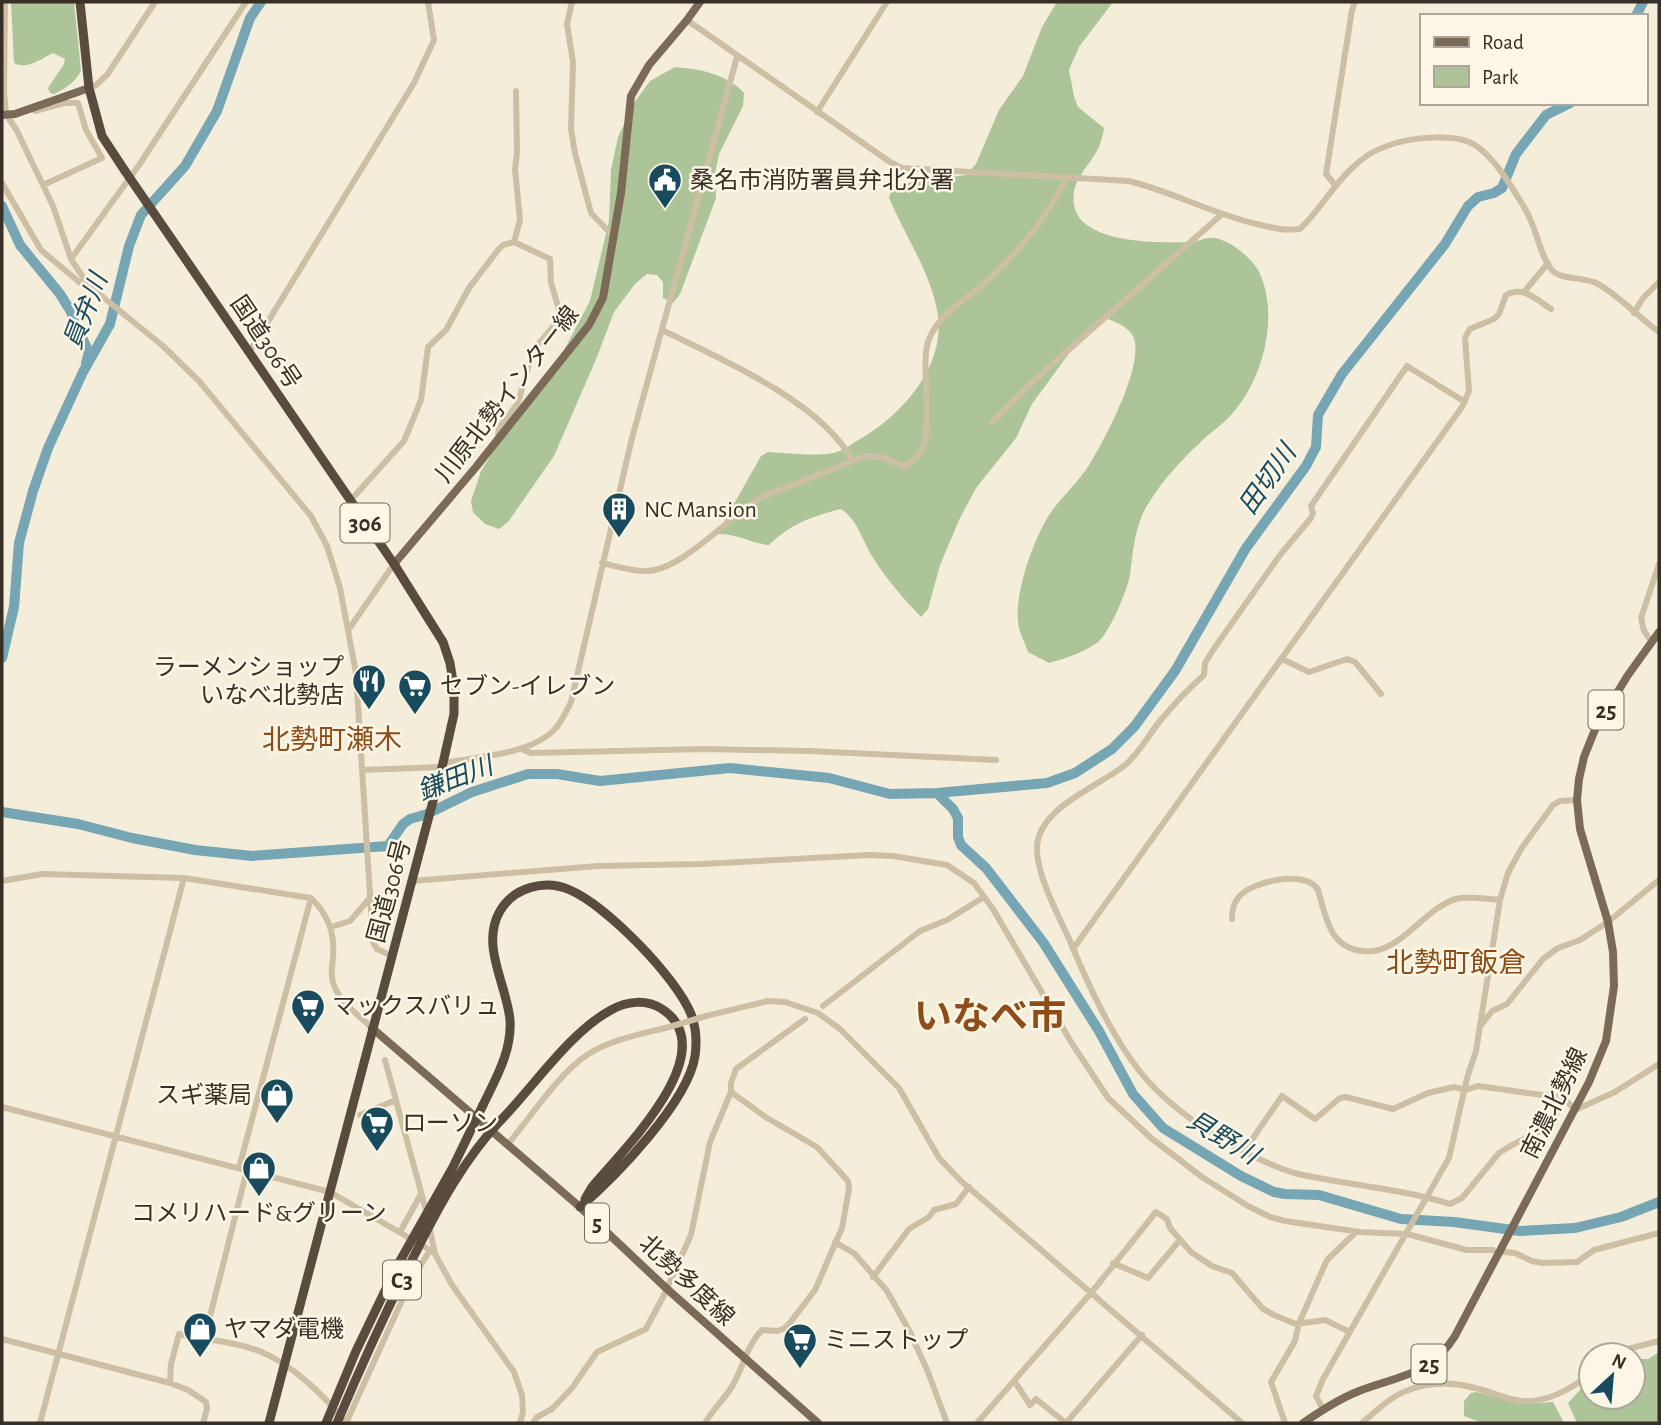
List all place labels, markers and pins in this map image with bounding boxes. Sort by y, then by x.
public building icon: 桑名市消防署員弁北分署 [646,161,684,210]
place label: 桑名市消防署員弁北分署 [690,167,954,193]
building icon: NC Mansion [600,490,638,539]
place label: NC Mansion [644,498,757,522]
place label: ラーメンショップ いなべ北勢店 [153,655,344,708]
restaurant icon: ラーメンショップ いなべ北勢店 [350,662,388,711]
supermarket icon: セブン-イレブン [396,667,434,716]
place label: セブン-イレブン [440,673,615,699]
supermarket icon: マックスバリュ [289,987,327,1036]
place label: マックスバリュ [332,994,499,1019]
shop icon: スギ薬局 [258,1076,296,1125]
place label: スギ薬局 [156,1082,252,1108]
supermarket icon: ローソン [358,1104,396,1153]
place label: ローソン [402,1112,498,1136]
shop icon: コメリハード&グリーン [240,1149,278,1198]
place label: コメリハード&グリーン [131,1200,387,1226]
shop icon: ヤマダ電機 [181,1310,219,1359]
place label: ヤマダ電機 [224,1316,344,1342]
supermarket icon: ミニストップ [781,1321,819,1370]
place label: ミニストップ [824,1328,968,1353]

